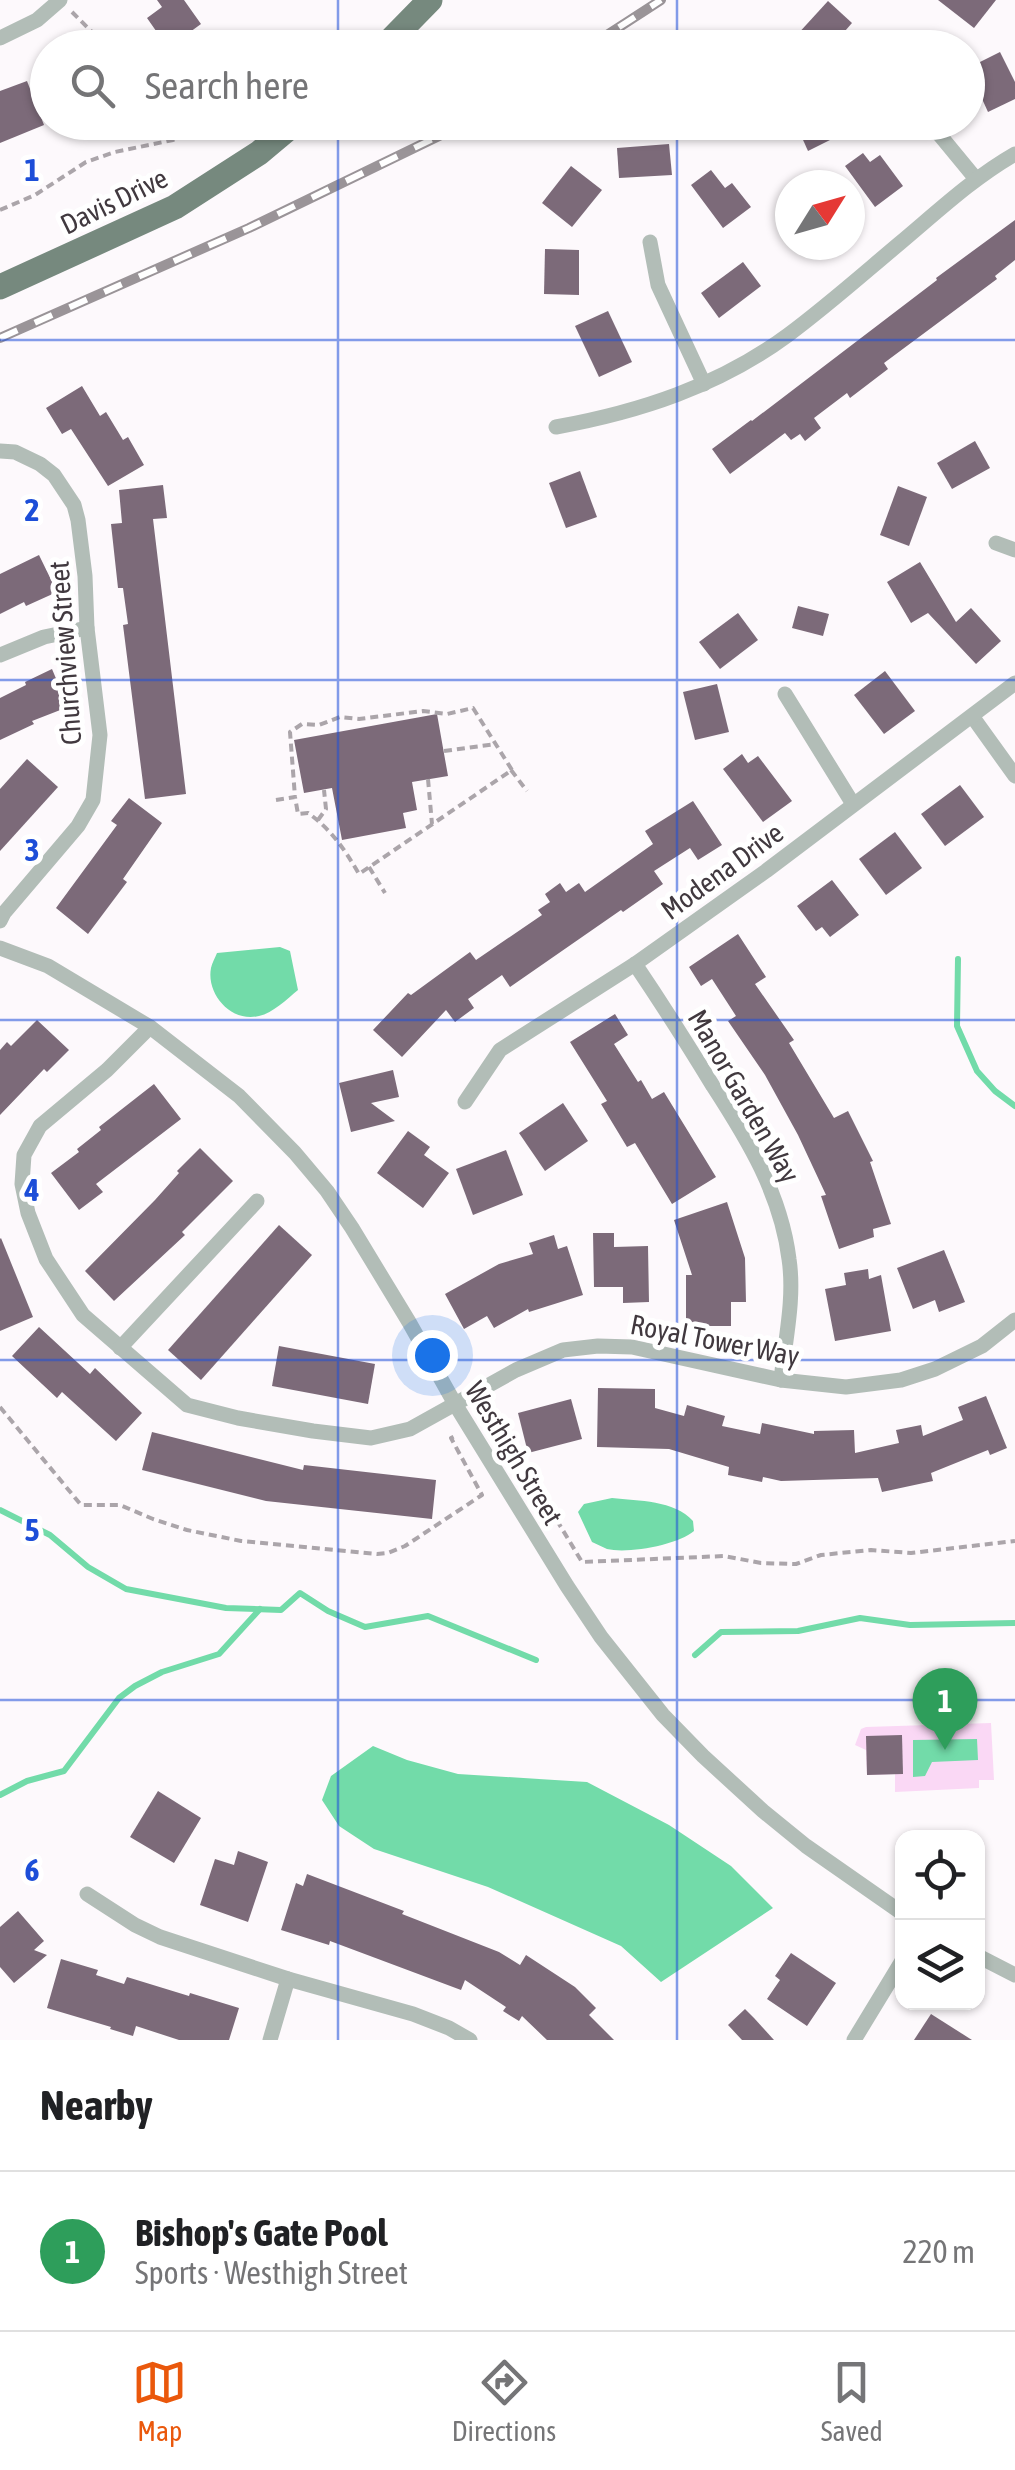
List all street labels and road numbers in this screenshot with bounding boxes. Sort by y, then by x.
street label: Davis Drive [55,161,173,241]
street label: Churchview Street [43,560,87,746]
street label: Modena Drive [655,816,789,926]
street label: Manor Garden Way [682,1004,806,1188]
street label: Royal Tower Way [628,1308,802,1372]
street label: Westhigh Street [459,1376,569,1530]

